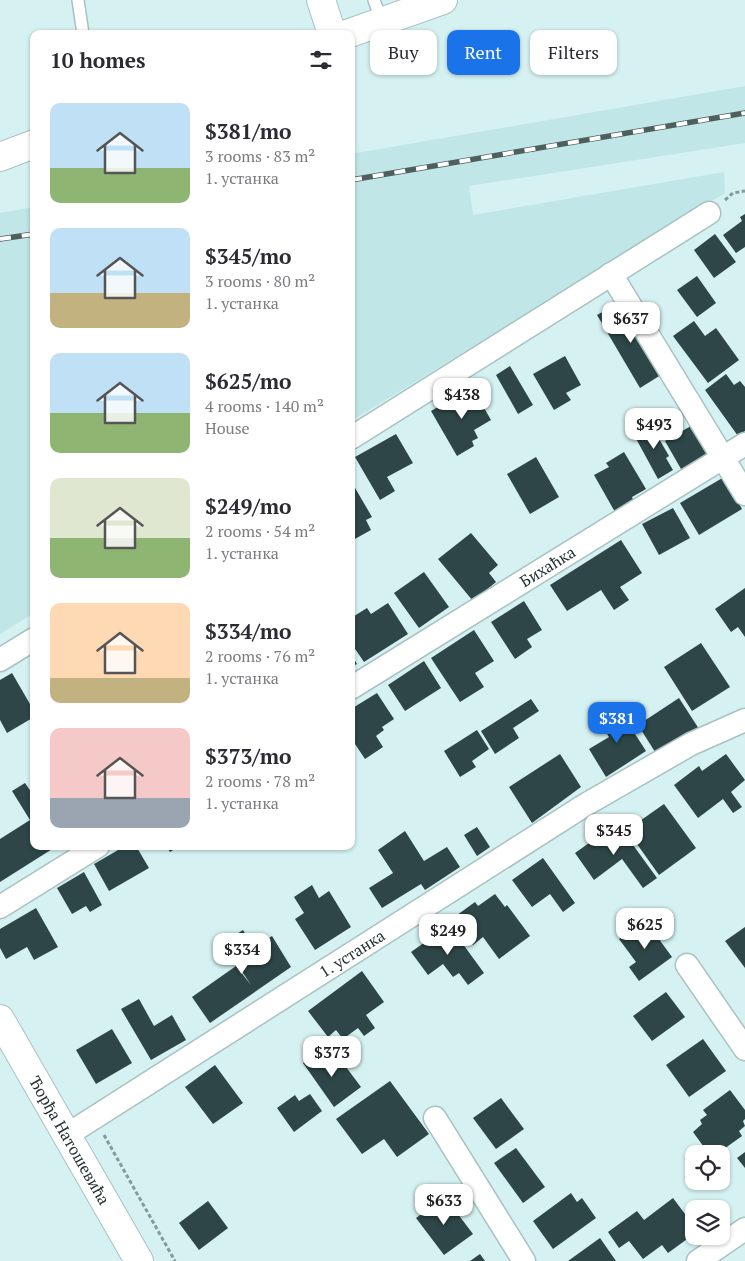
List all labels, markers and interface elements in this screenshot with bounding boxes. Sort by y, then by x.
chip: Buy [370,30,437,75]
chip: Rent [447,30,520,75]
chip: Filters [530,30,617,75]
text: 10 homes [50,46,146,74]
icon: filters [307,46,335,74]
text: $381/mo [205,117,292,145]
icon: home [90,123,150,183]
text: 3 rooms · 83 m² [205,145,315,167]
text: 1. устанка [205,167,279,189]
text: $345/mo [205,242,292,270]
icon: home [90,248,150,308]
text: 3 rooms · 80 m² [205,270,315,292]
text: 1. устанка [205,292,279,314]
pin: $637 [601,302,661,344]
text: $637 [613,307,649,329]
text: $625/mo [205,367,292,395]
icon: home [90,373,150,433]
pin: $438 [432,378,492,420]
text: $438 [444,383,480,405]
text: 4 rooms · 140 m² [205,395,324,417]
pin: $493 [624,408,684,450]
text: $493 [636,413,672,435]
text: House [205,417,250,439]
text: $249/mo [205,492,292,520]
icon: home [90,498,150,558]
text: 2 rooms · 54 m² [205,520,315,542]
street label: Бихаћка [515,541,580,592]
text: 1. устанка [205,542,279,564]
text: $334/mo [205,617,292,645]
icon: home [90,623,150,683]
text: 2 rooms · 76 m² [205,645,315,667]
text: 1. устанка [205,667,279,689]
pin: $381 [587,702,647,744]
text: $381 [599,707,635,729]
text: $373/mo [205,742,292,770]
icon: home [90,748,150,808]
text: 2 rooms · 78 m² [205,770,315,792]
text: 1. устанка [205,792,279,814]
pin: $345 [584,814,644,856]
text: $345 [596,819,632,841]
pin: $625 [615,908,675,950]
text: $625 [627,913,663,935]
pin: $249 [418,914,478,956]
text: $249 [430,919,466,941]
street label: 1. устанка [315,924,389,983]
pin: $334 [212,932,272,975]
text: $334 [224,938,260,960]
pin: $373 [302,1036,362,1078]
text: $373 [314,1041,350,1063]
street label: Ђорђа Натошевића [24,1072,115,1209]
map controls [685,1145,730,1245]
button: locate [685,1145,730,1190]
pin: $633 [414,1184,474,1226]
text: $633 [426,1189,462,1211]
button: layers [685,1200,730,1245]

